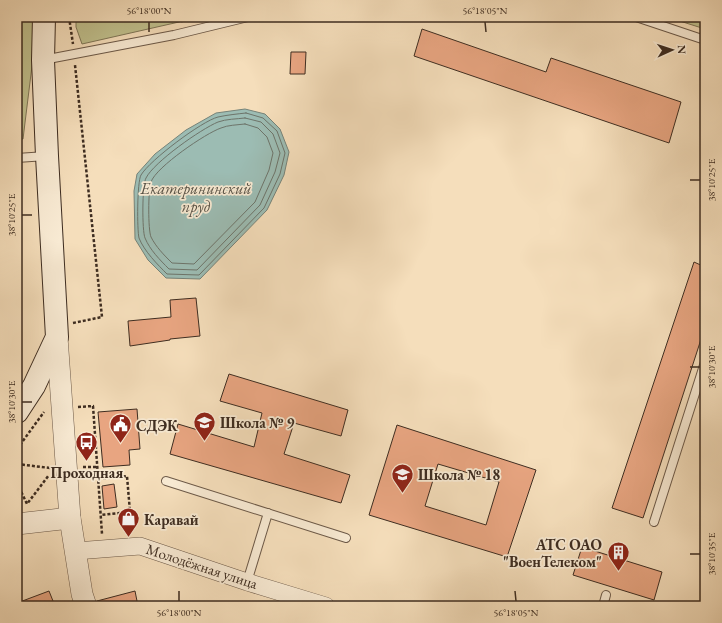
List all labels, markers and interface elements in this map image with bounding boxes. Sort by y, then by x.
text: 56°18'00"N [127,4,172,17]
text: 56°18'05"N [463,4,508,17]
north arrow [652,30,692,70]
text: N [675,45,689,54]
text: 38°10'25"E [705,158,718,201]
water label: Екатерининский пруд [140,178,251,217]
text: 38°10'25"E [5,193,18,236]
text: 38°10'30"E [705,345,718,388]
text: 38°10'30"E [5,380,18,423]
school or university icon: Школа № 9 [191,409,217,442]
public building icon: СДЭК [107,412,133,445]
place label: Школа № 9 [220,413,294,432]
place label: СДЭК [136,416,178,435]
bus stop icon: Проходная [74,430,100,463]
school or university icon: Школа № 18 [389,461,415,494]
place label: Проходная [51,463,123,482]
place label: Школа № 18 [418,465,500,484]
shop icon: Каравай [115,506,141,539]
place label: Каравай [144,510,199,529]
text: 38°10'35"E [705,532,718,575]
place label: АТС ОАО "ВоенТелеком" [503,535,602,571]
street label: Молодёжная улица [144,539,260,593]
building icon: АТС ОАО "ВоенТелеком" [605,540,631,573]
text: 56°18'00"N [157,606,202,619]
text: 56°18'05"N [494,606,539,619]

